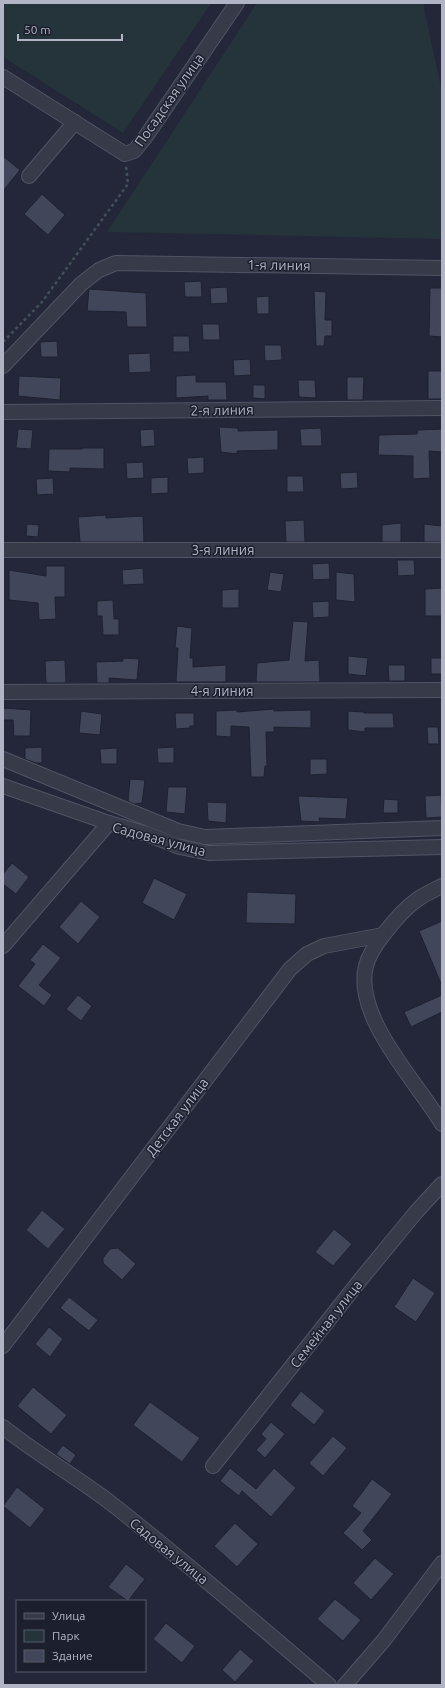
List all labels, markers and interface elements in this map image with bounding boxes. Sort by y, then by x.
scale bar [18,16,122,42]
text: 50 m [24,23,51,36]
street label: Посадская улица [131,50,207,150]
street label: 1-я линия [247,256,311,274]
street label: 2-я линия [190,401,254,419]
street label: 3-я линия [191,542,255,558]
street label: 4-я линия [190,683,254,699]
street label: Садовая улица [110,819,208,859]
street label: Детская улица [142,1075,212,1159]
street label: Семейная улица [287,1277,365,1371]
street label: Садовая улица [127,1515,211,1587]
legend [16,1600,146,1672]
text: Улица [52,1609,85,1622]
text: Парк [52,1629,80,1642]
text: Здание [52,1649,93,1662]

